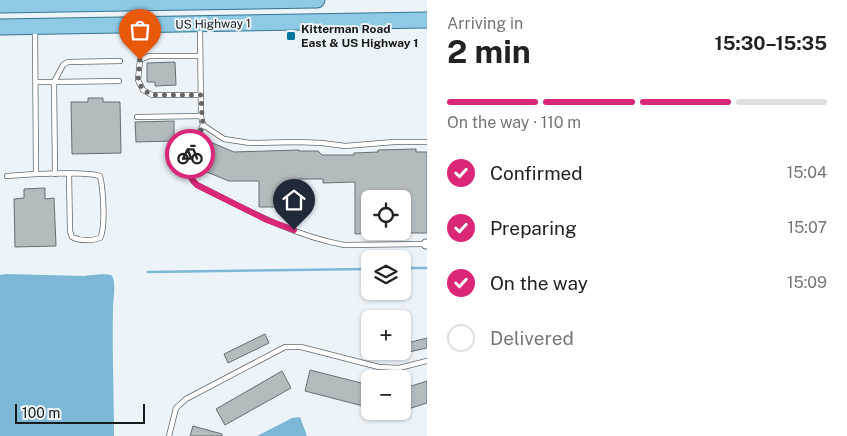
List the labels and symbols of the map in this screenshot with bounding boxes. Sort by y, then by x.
pin [119,9,161,60]
street label: US Highway 1 [175,16,251,32]
place label: Kitterman Road East & US Highway 1 [301,22,418,50]
marker: Kitterman Road East & US Highway 1 [285,30,297,42]
courier [165,129,215,179]
pin [273,179,315,230]
scale bar [15,401,145,424]

